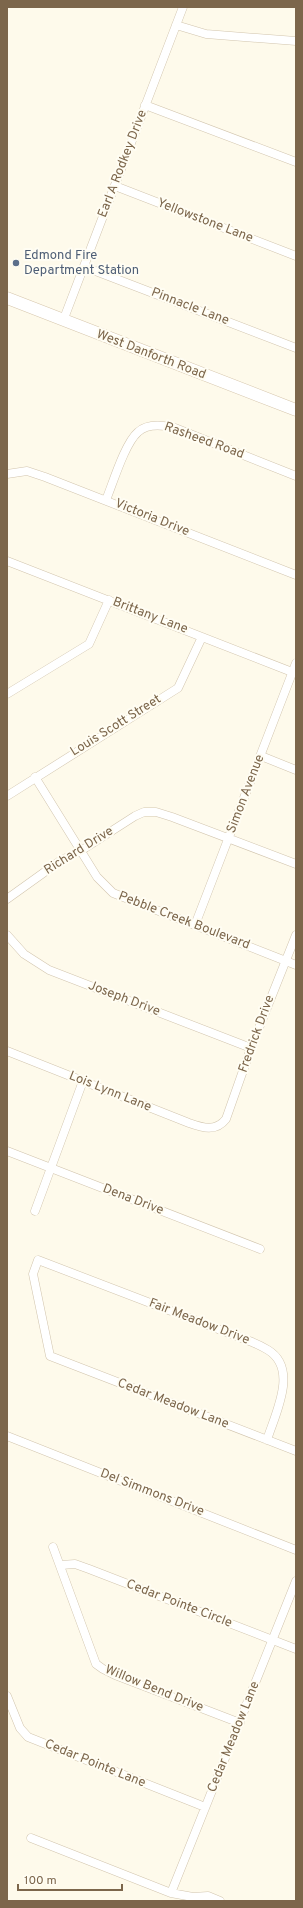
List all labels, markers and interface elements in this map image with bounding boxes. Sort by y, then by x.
street label: Earl A Rodkey Drive [95,108,151,220]
street label: Yellowstone Lane [155,195,255,247]
place label: Edmond Fire Department Station [24,248,139,279]
marker: Edmond Fire Department Station [11,258,21,268]
street label: Pinnacle Lane [149,285,231,329]
street label: West Danforth Road [94,327,208,383]
street label: Rasheed Road [162,419,246,463]
street label: Victoria Drive [112,496,192,540]
street label: Brittany Lane [110,594,190,638]
street label: Louis Scott Street [68,692,164,760]
street label: Simon Avenue [224,752,268,836]
street label: Richard Drive [41,823,117,879]
street label: Pebble Creek Boulevard [116,889,252,953]
street label: Joseph Drive [86,978,162,1020]
street label: Fredrick Drive [236,993,278,1075]
street label: Lois Lynn Lane [66,1068,154,1116]
street label: Dena Drive [100,1181,166,1219]
street label: Fair Meadow Drive [146,1295,252,1349]
street label: Cedar Meadow Lane [115,1375,231,1433]
street label: Del Simmons Drive [98,1466,206,1520]
street label: Cedar Pointe Circle [124,1576,234,1632]
street label: Willow Bend Drive [102,1662,206,1716]
street label: Cedar Meadow Lane [204,1679,264,1795]
street label: Cedar Pointe Lane [42,1736,148,1792]
scale bar [18,1866,122,1892]
text: 100 m [24,1873,57,1889]

